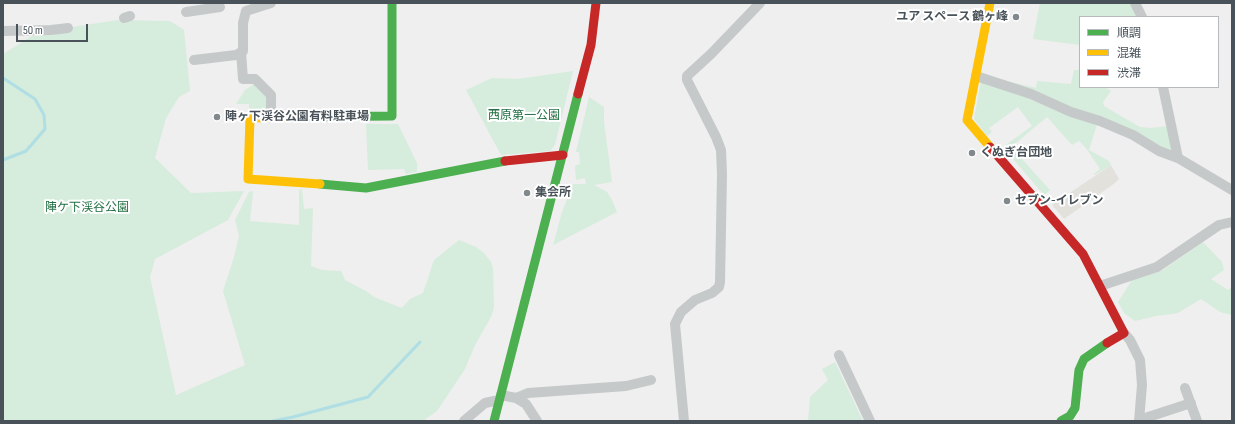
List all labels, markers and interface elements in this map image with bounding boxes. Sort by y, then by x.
place label: ユア スペース 鶴ヶ峰 [896,10,1008,24]
marker: ユア スペース 鶴ヶ峰 [1011,12,1021,22]
scale bar [18,16,90,42]
legend [1079,16,1219,88]
text: 50 m [23,23,43,38]
text: 順調 [1117,26,1141,41]
text: 混雑 [1117,46,1141,61]
text: 渋滞 [1117,66,1141,81]
park label: 西原第一公園 [488,109,560,123]
place label: 陣ヶ下渓谷公園有料駐車場 [225,110,369,124]
marker: 陣ヶ下渓谷公園有料駐車場 [212,112,222,122]
place label: くぬぎ台団地 [980,146,1052,160]
marker: くぬぎ台団地 [967,148,977,158]
place label: 集会所 [535,186,571,200]
marker: 集会所 [522,188,532,198]
place label: セブン-イレブン [1015,194,1104,208]
marker: セブン-イレブン [1002,196,1012,206]
park label: 陣ケ下渓谷公園 [45,201,129,215]

